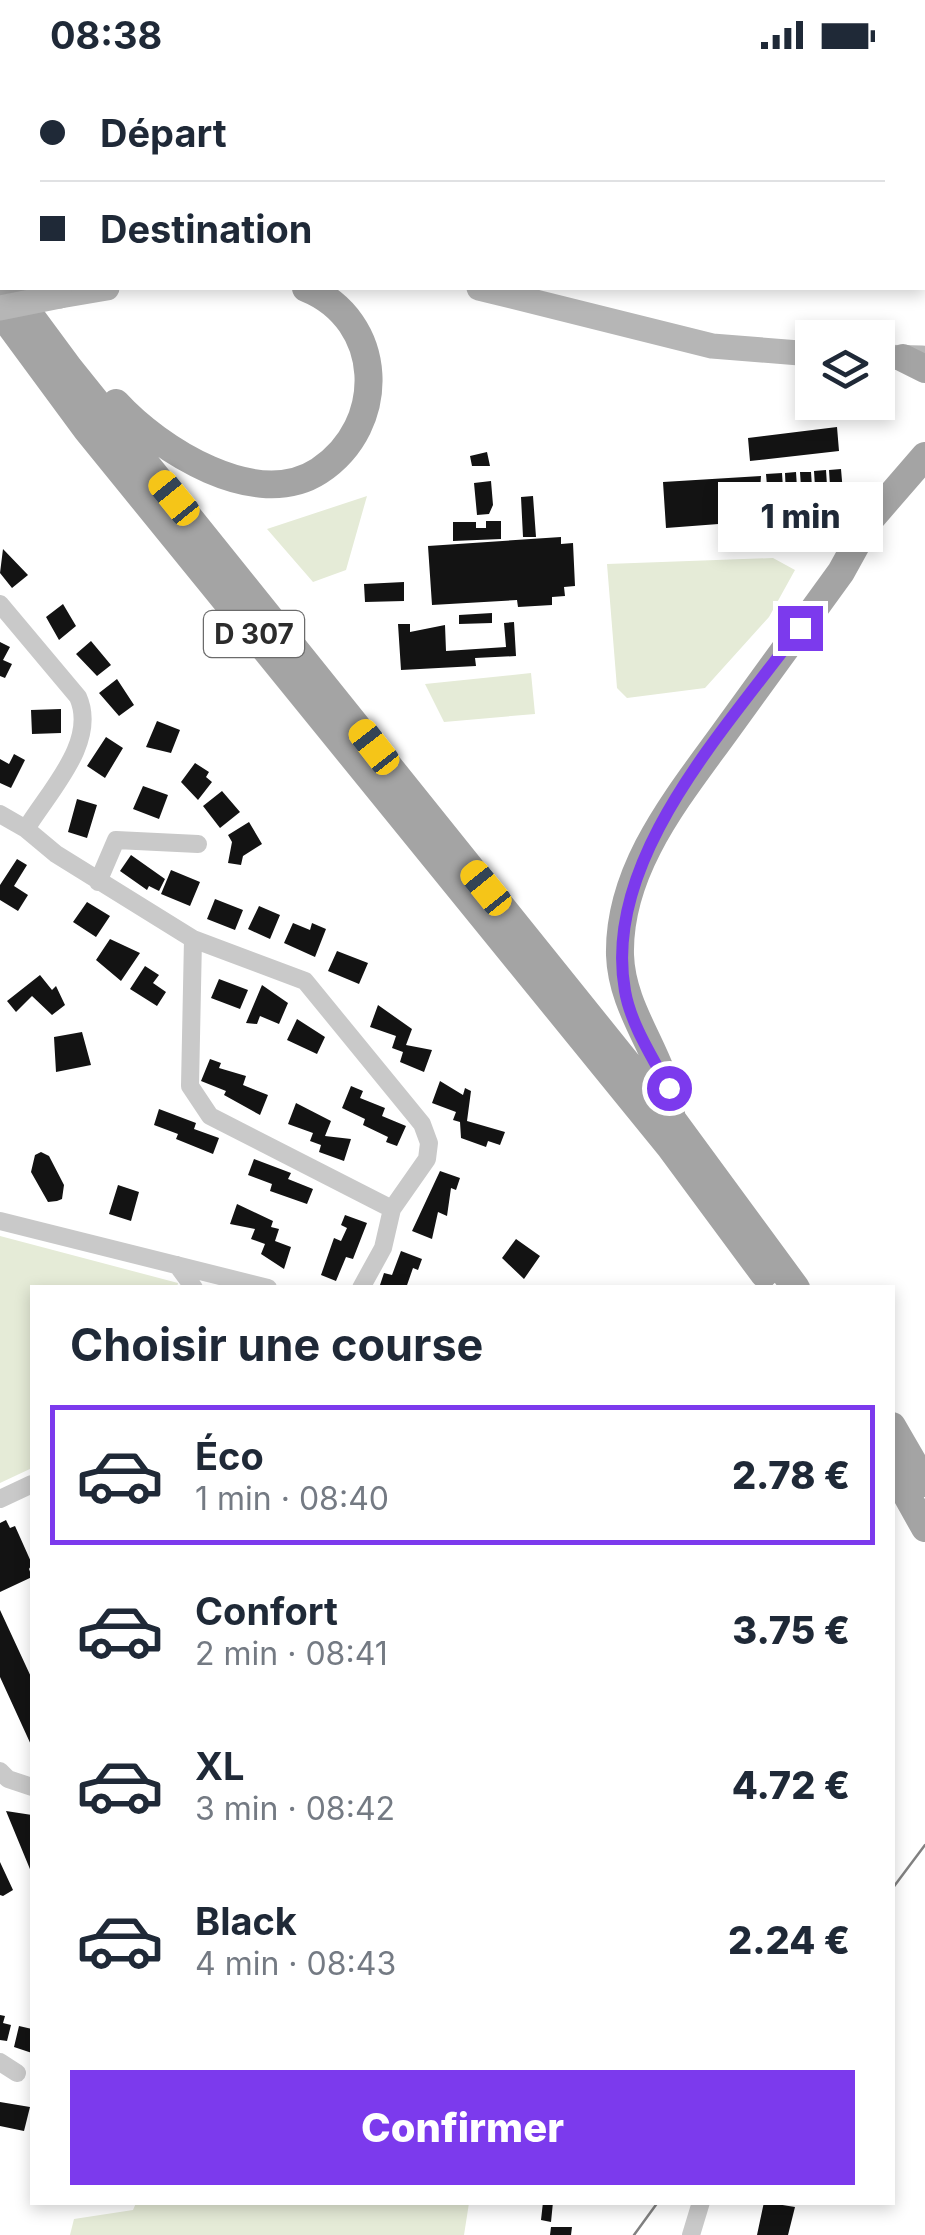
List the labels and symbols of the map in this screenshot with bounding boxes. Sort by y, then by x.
car [143,465,205,531]
callout: 1 min [718,483,882,553]
route end [778,606,823,651]
road number: D 307 [204,611,304,657]
car [344,714,404,780]
car [455,855,517,921]
route start [647,1066,692,1111]

